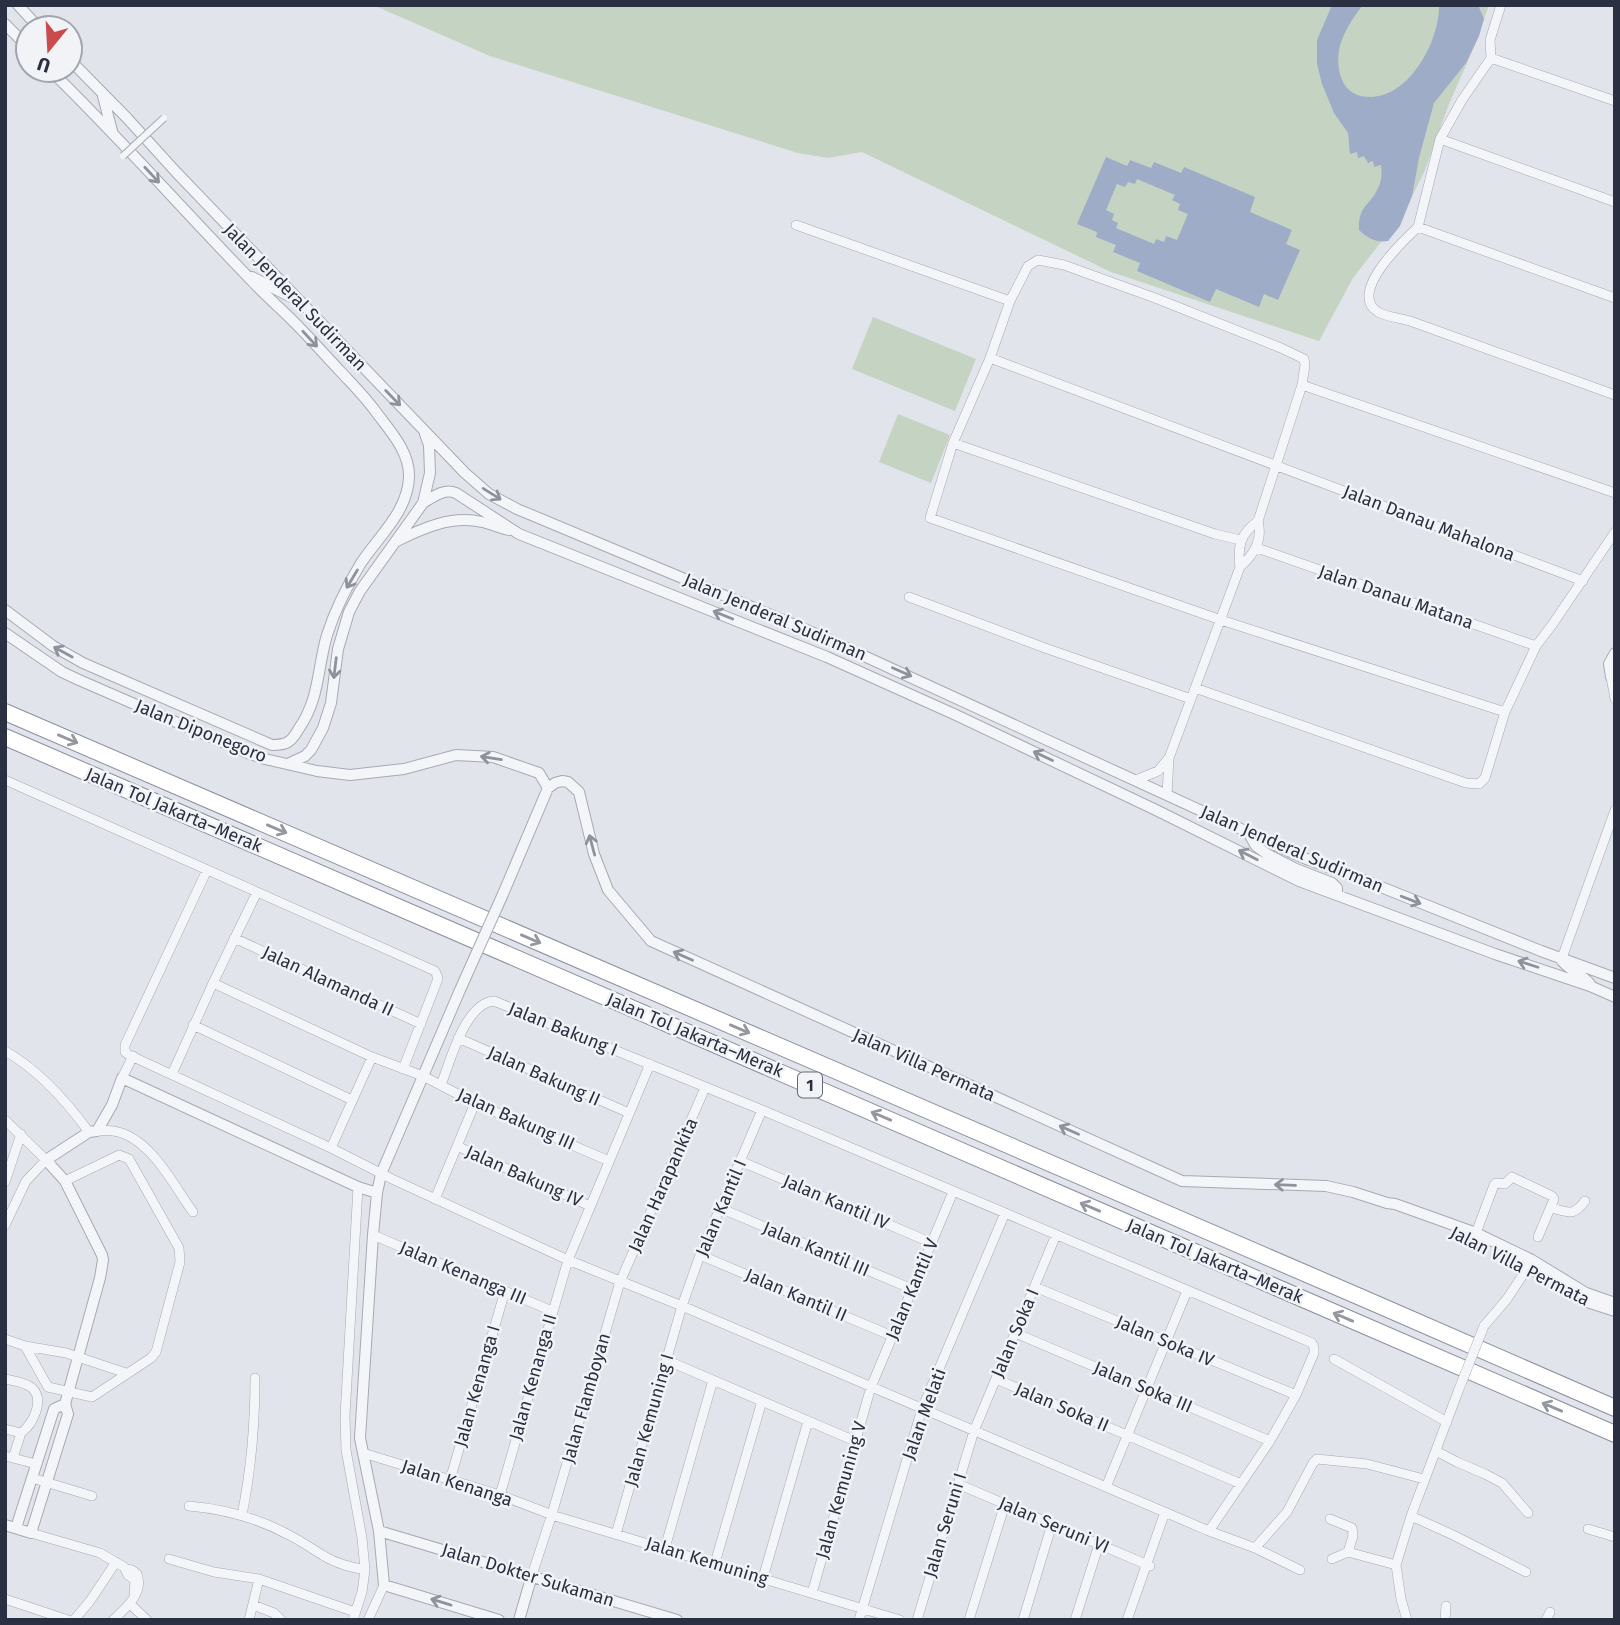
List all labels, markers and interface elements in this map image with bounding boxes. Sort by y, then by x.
north arrow [14,14,84,84]
text: U [34,52,53,78]
one-way arrow [144,166,160,184]
street label: Jalan Jenderal Sudirman [219,219,371,375]
one-way arrow [301,330,318,347]
one-way arrow [384,389,401,406]
street label: Jalan Danau Mahalona [1340,480,1518,566]
one-way arrow [481,488,501,502]
street label: Jalan Danau Matana [1316,560,1476,634]
one-way arrow [345,568,359,588]
street label: Jalan Jenderal Sudirman [680,568,870,666]
one-way arrow [712,608,734,621]
one-way arrow [54,645,74,659]
one-way arrow [329,656,342,679]
one-way arrow [891,666,912,679]
street label: Jalan Diponegoro [132,695,270,767]
one-way arrow [57,733,78,746]
one-way arrow [1033,749,1054,762]
one-way arrow [480,751,503,764]
street label: Jalan Tol Jakarta–Merak [82,763,266,857]
street label: Jalan Jenderal Sudirman [1197,800,1387,898]
one-way arrow [266,823,287,836]
one-way arrow [585,834,598,857]
one-way arrow [1238,848,1259,862]
one-way arrow [1400,894,1422,907]
one-way arrow [519,933,541,946]
street label: Jalan Alamanda II [259,941,397,1021]
one-way arrow [673,949,694,962]
one-way arrow [1517,957,1539,970]
street label: Jalan Tol Jakarta–Merak [603,988,787,1082]
street label: Jalan Bakung I [505,997,621,1061]
one-way arrow [728,1023,750,1036]
street label: Jalan Villa Permata [849,1024,999,1106]
street label: Jalan Bakung II [484,1041,604,1111]
road number: 1 [798,1072,822,1098]
street label: Jalan Bakung III [454,1083,578,1155]
one-way arrow [871,1109,892,1122]
street label: Jalan Harapankita [623,1114,703,1256]
one-way arrow [1059,1123,1080,1136]
street label: Jalan Bakung IV [462,1140,586,1212]
street label: Jalan Kantil I [691,1156,751,1260]
street label: Jalan Kantil IV [780,1170,892,1234]
one-way arrow [1274,1179,1297,1192]
one-way arrow [1080,1199,1101,1212]
street label: Jalan Tol Jakarta–Merak [1123,1214,1307,1308]
street label: Jalan Kantil III [759,1217,873,1281]
street label: Jalan Villa Permata [1447,1221,1593,1311]
street label: Jalan Kantil V [881,1235,943,1343]
street label: Jalan Kenanga III [396,1236,530,1310]
street label: Jalan Kantil II [742,1264,850,1326]
street label: Jalan Soka I [986,1285,1044,1381]
one-way arrow [1333,1309,1355,1322]
street label: Jalan Soka IV [1113,1310,1217,1372]
street label: Jalan Kenanga II [504,1311,562,1443]
street label: Jalan Kenanga I [449,1323,505,1449]
street label: Jalan Flamboyan [557,1330,615,1466]
street label: Jalan Kemuning I [620,1351,678,1489]
street label: Jalan Soka III [1090,1356,1196,1418]
street label: Jalan Melati [897,1365,951,1463]
street label: Jalan Soka II [1012,1377,1112,1437]
one-way arrow [1542,1400,1563,1413]
street label: Jalan Kemuning V [811,1419,871,1561]
street label: Jalan Kenanga [399,1455,515,1511]
street label: Jalan Seruni I [919,1470,971,1580]
street label: Jalan Seruni VI [995,1492,1113,1558]
street label: Jalan Kemuning [643,1532,772,1590]
street label: Jalan Dokter Sukaman [439,1538,617,1612]
one-way arrow [431,1595,453,1608]

